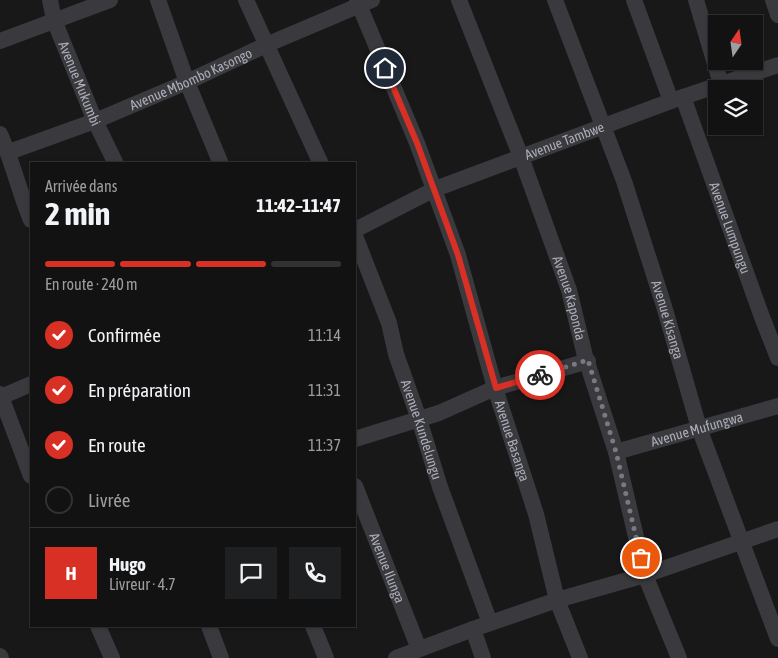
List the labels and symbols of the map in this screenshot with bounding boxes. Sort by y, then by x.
north arrow [708,15,762,70]
street label: Avenue Mukumbi [56,39,104,129]
street label: Avenue Mbombo Kasongo [127,45,255,113]
pin [364,47,406,89]
street label: Avenue Tambwe [522,119,606,163]
street label: Avenue Lumpungu [706,180,754,276]
street label: Avenue Kaponda [549,254,589,342]
street label: Avenue Kisanga [648,278,687,361]
courier [515,350,565,400]
street label: Avenue Kundelungu [398,378,445,481]
street label: Avenue Basanga [492,398,533,483]
street label: Avenue Mufungwa [649,408,745,450]
street label: Avenue Ilunga [366,531,408,605]
pin [620,537,662,579]

